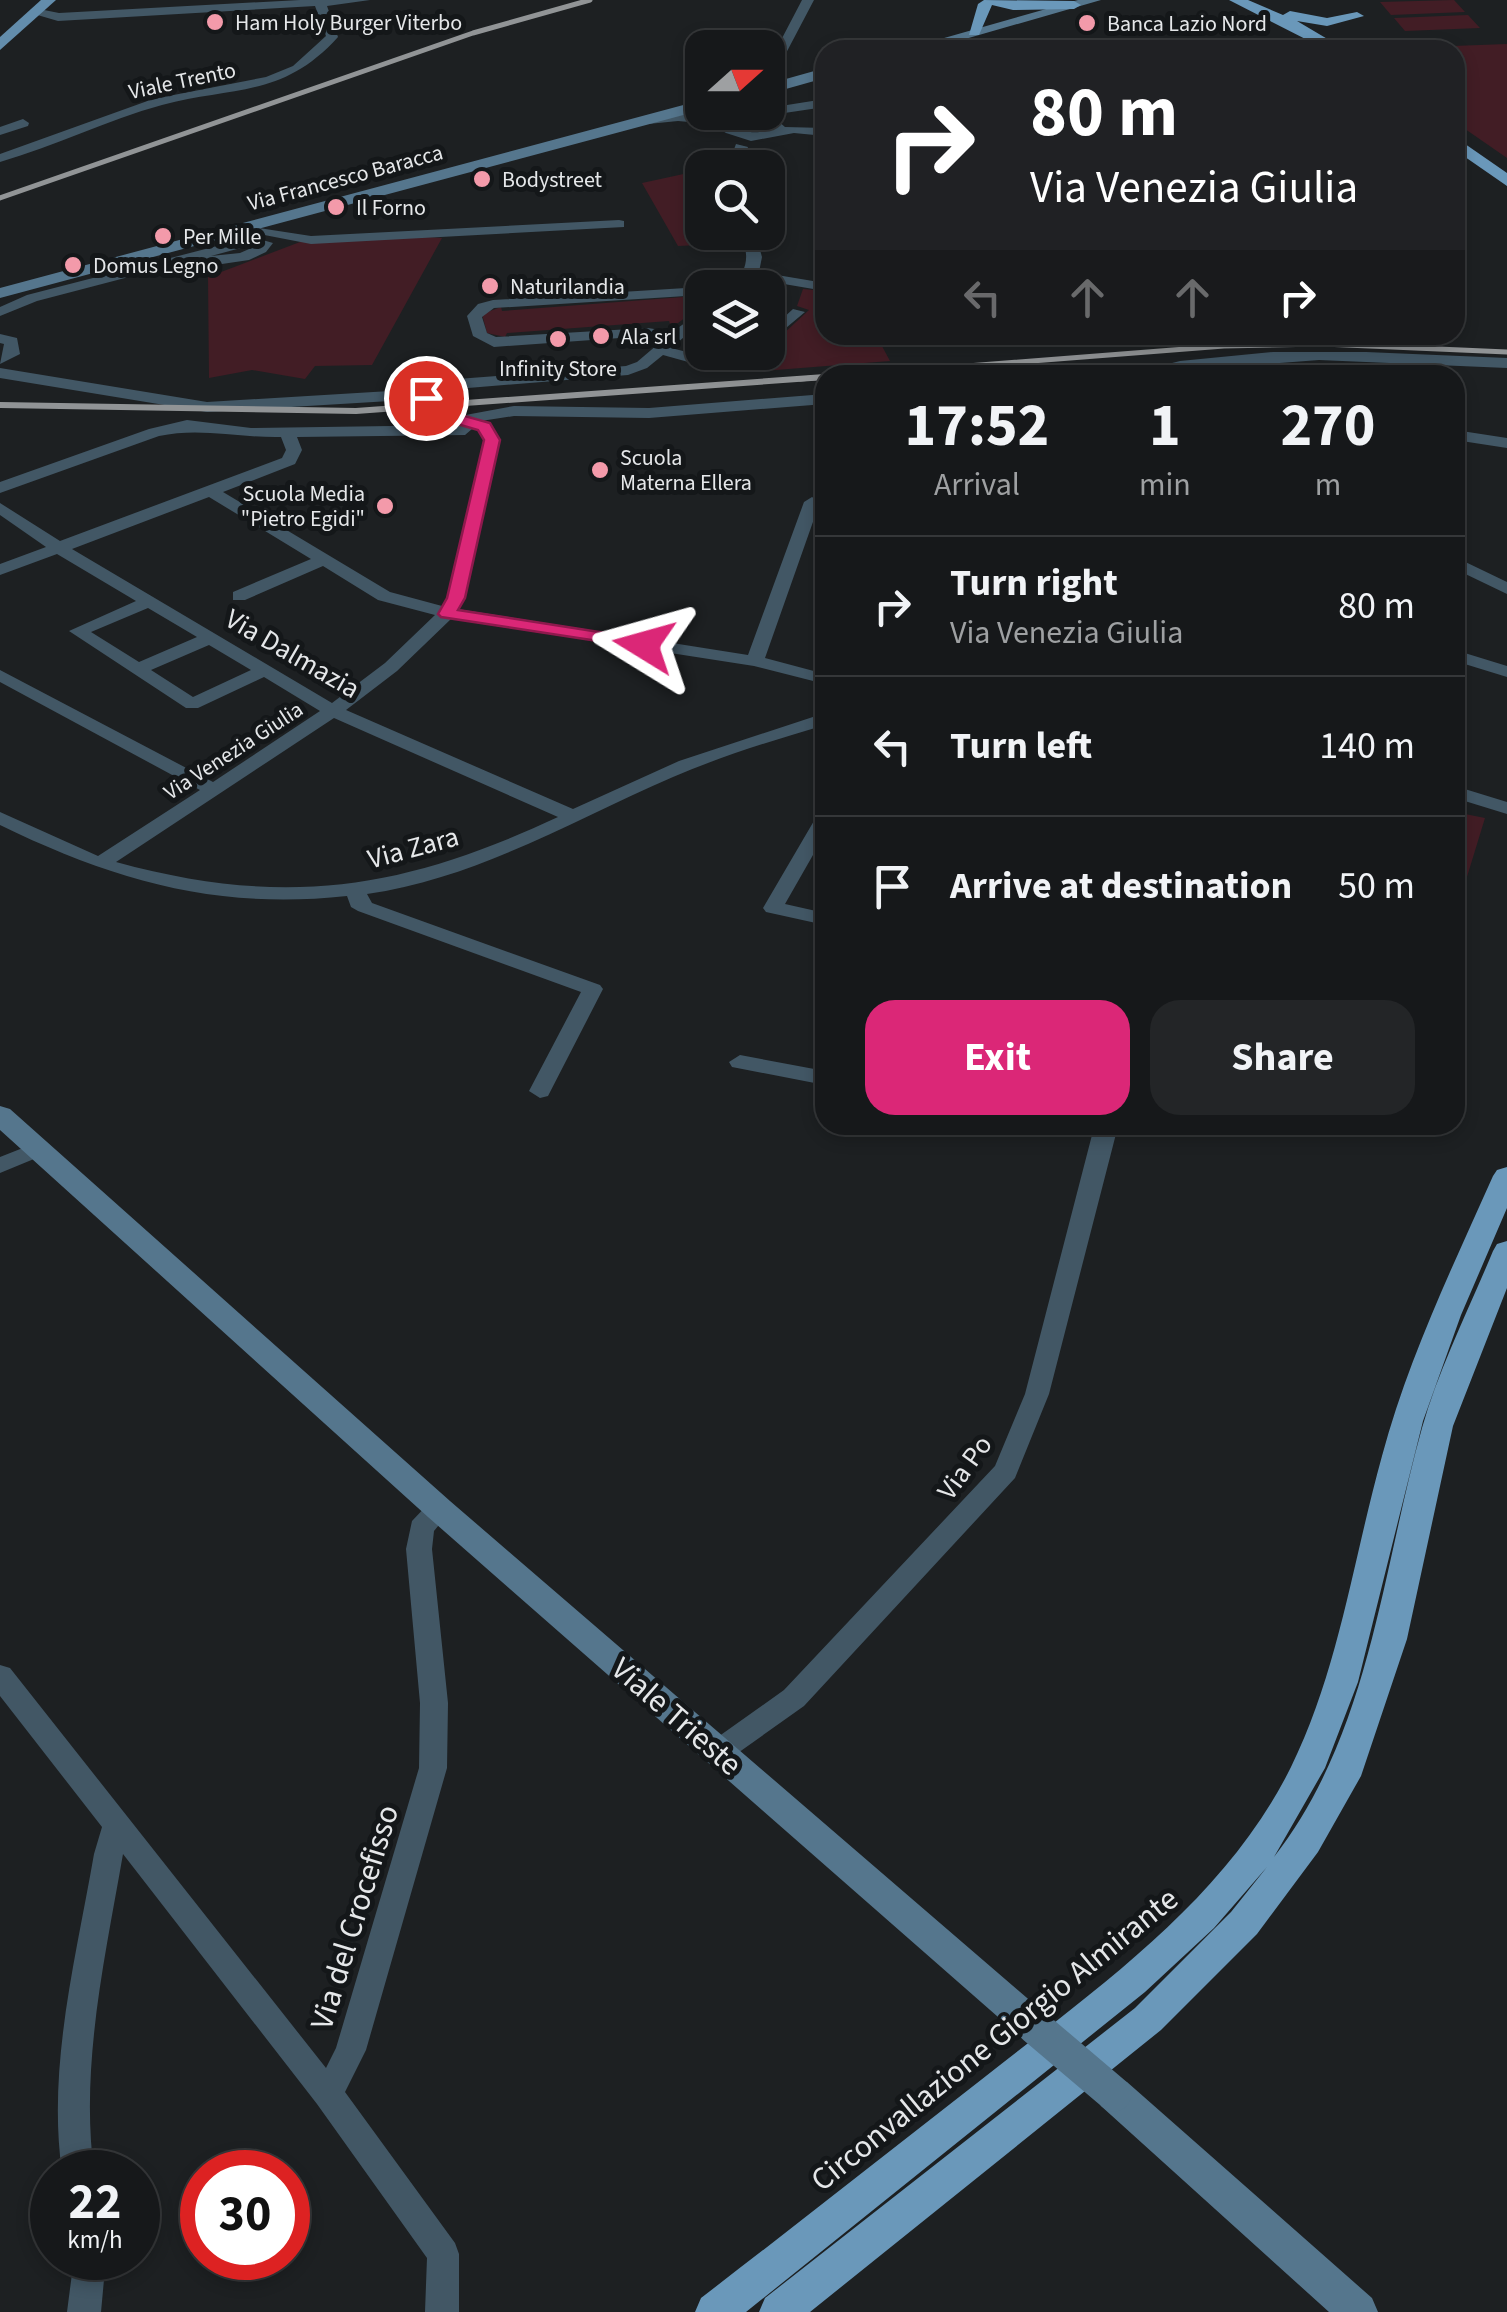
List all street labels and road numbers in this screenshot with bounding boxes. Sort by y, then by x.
street label: Viale Trento [126,54,239,108]
street label: Via Francesco Baracca [244,136,447,219]
street label: Via Dalmazia [218,599,367,709]
street label: Via Venezia Giulia [158,694,310,808]
street label: Via Zara [363,817,463,879]
street label: Via Po [928,1427,1002,1508]
street label: Viale Trieste [601,1647,752,1787]
street label: Via del Crocefisso [299,1799,411,2035]
street label: Circonvallazione Giorgio Almirante [801,1877,1188,2203]

